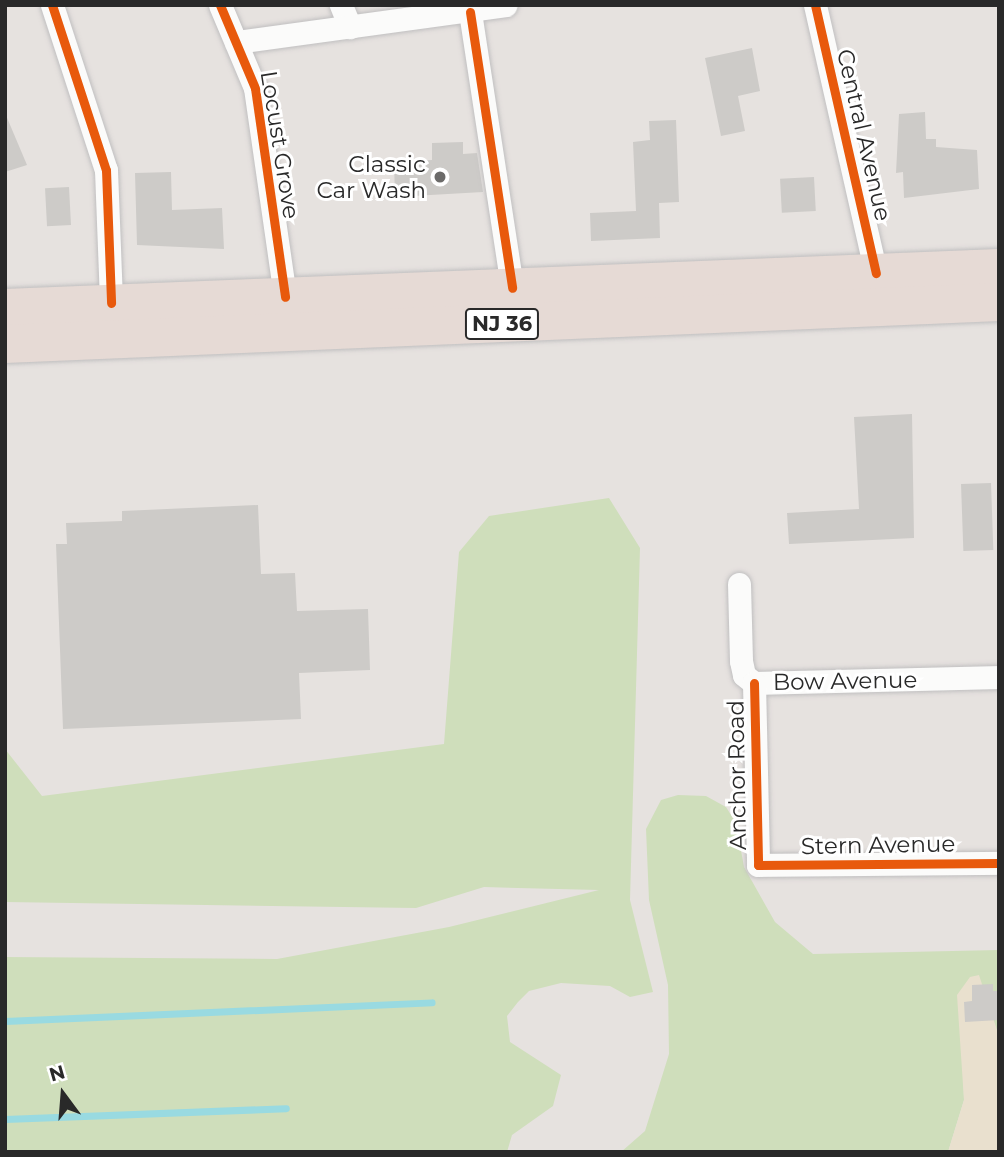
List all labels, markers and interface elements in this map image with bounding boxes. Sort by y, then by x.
street label: Central Avenue [831,46,897,224]
street label: Locust Grove [255,69,305,221]
place label: Classic Car Wash [316,150,426,204]
marker: Classic Car Wash [432,169,448,185]
road number: NJ 36 [463,306,540,342]
street label: Bow Avenue [773,666,917,696]
street label: Anchor Road [722,700,752,850]
street label: Stern Avenue [801,830,955,860]
north arrow [28,1059,98,1129]
text: N [47,1060,68,1087]

